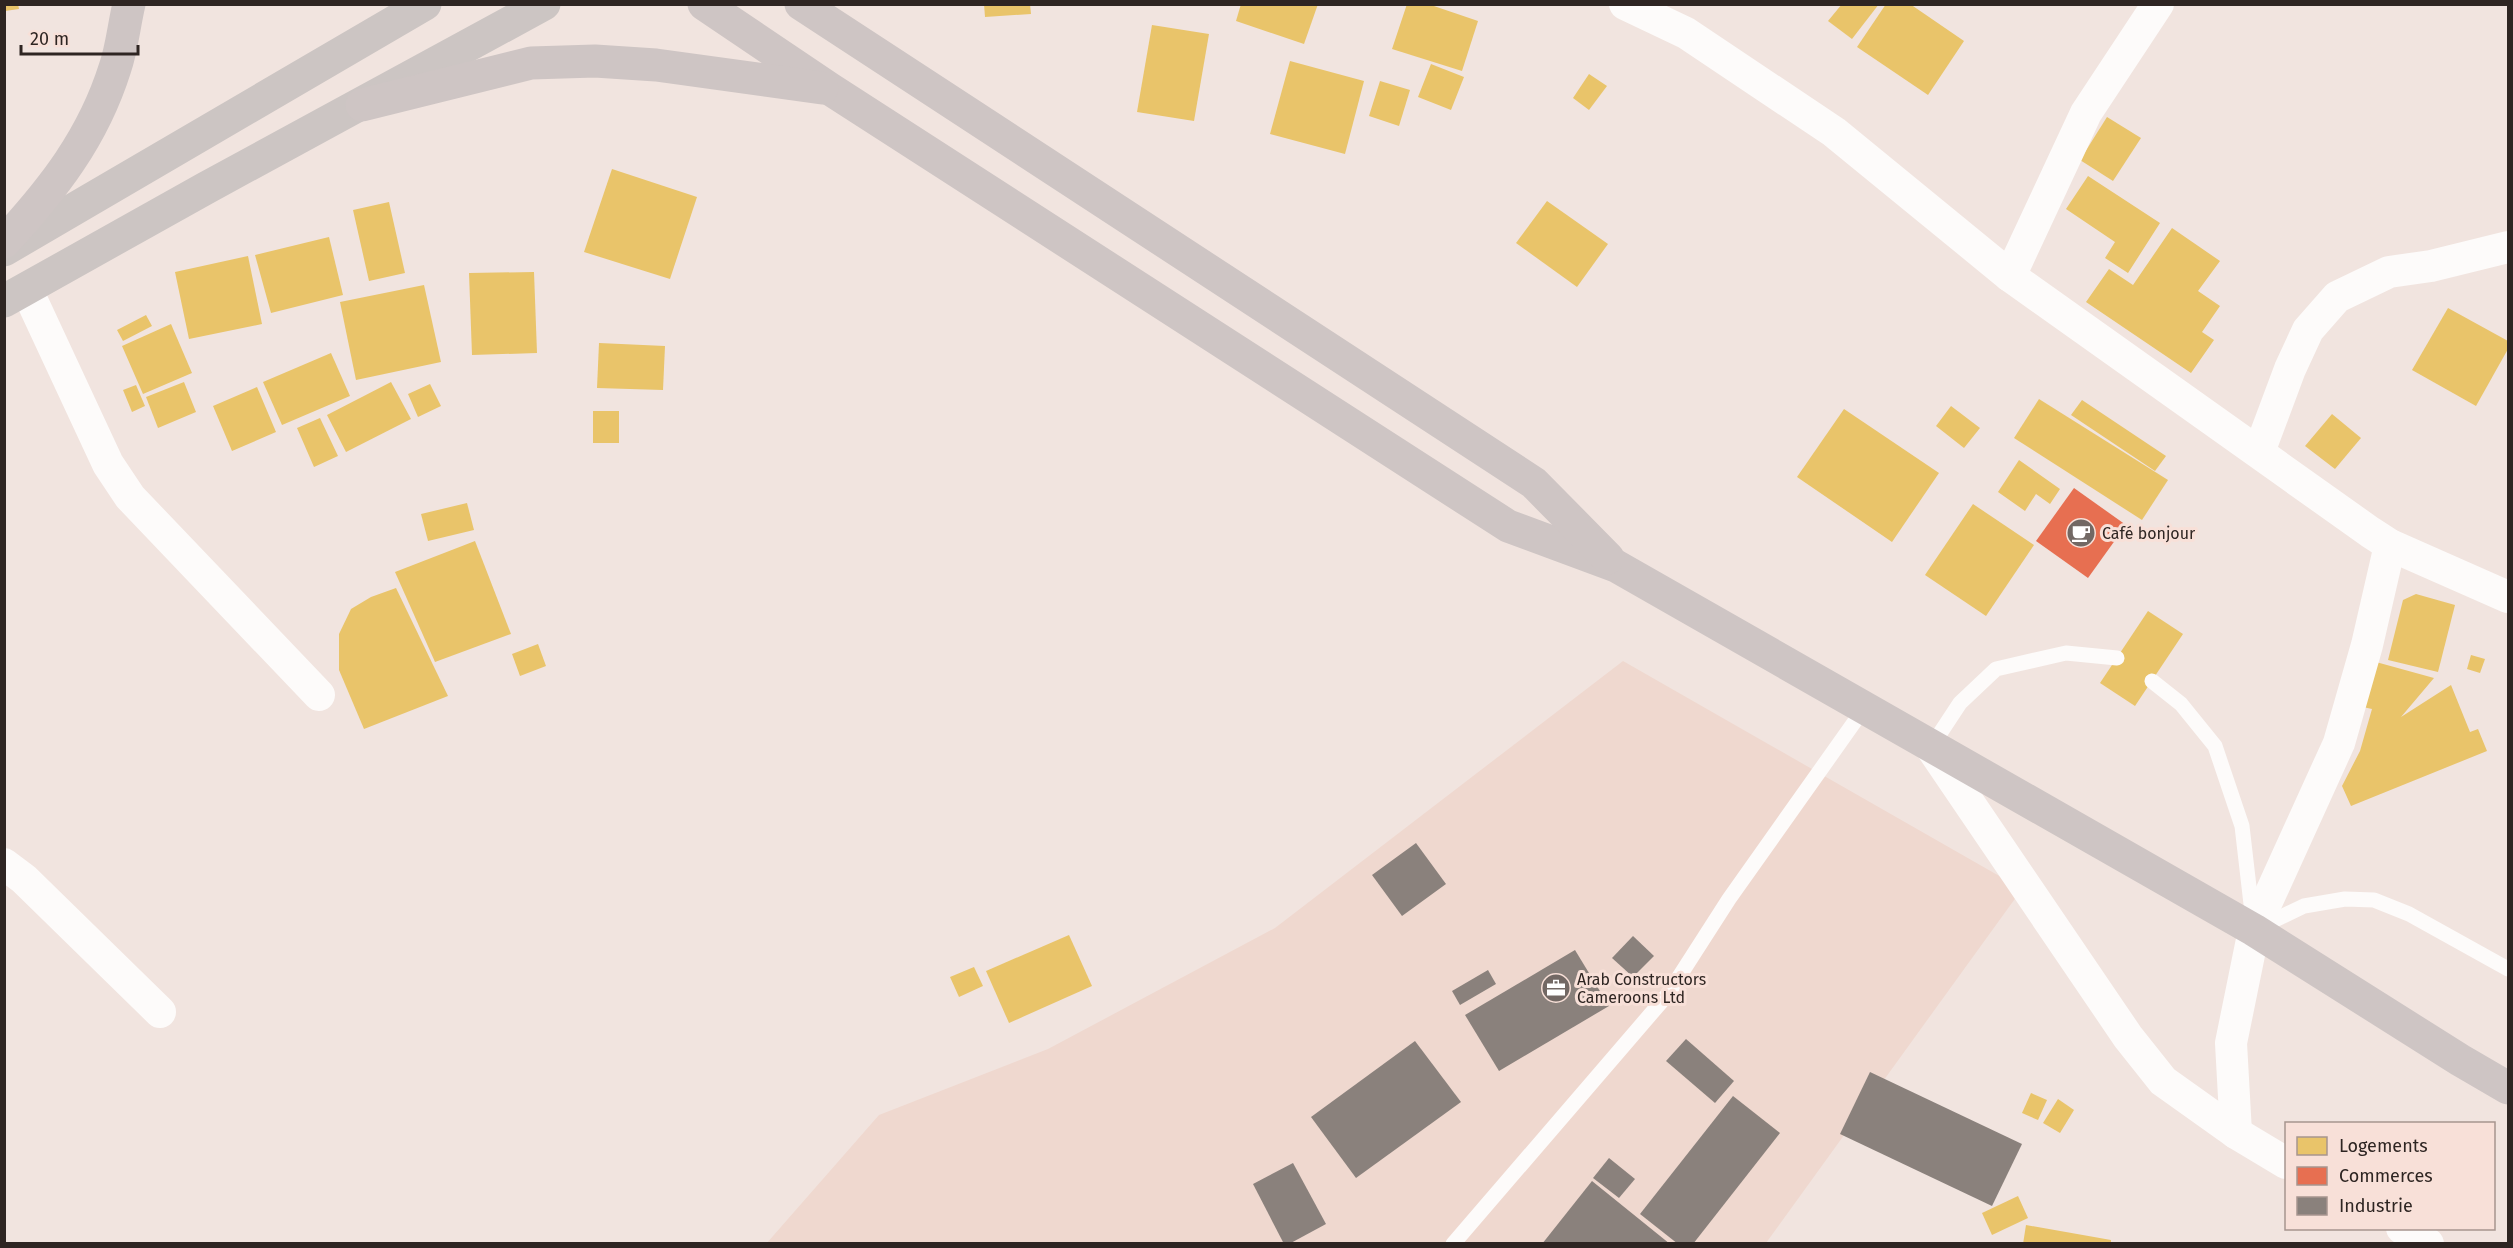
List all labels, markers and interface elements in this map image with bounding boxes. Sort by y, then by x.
scale bar [21,18,138,56]
text: 20 m [30,28,69,50]
cafe icon: Café bonjour [2065,517,2097,549]
place label: Café bonjour [2102,524,2196,543]
place label: Arab Constructors Cameroons Ltd [1577,970,1706,1007]
office icon: Arab Constructors Cameroons Ltd [1540,972,1572,1004]
legend [2285,1122,2495,1230]
text: Logements [2339,1135,2428,1157]
text: Commerces [2339,1165,2433,1187]
text: Industrie [2339,1195,2413,1217]

